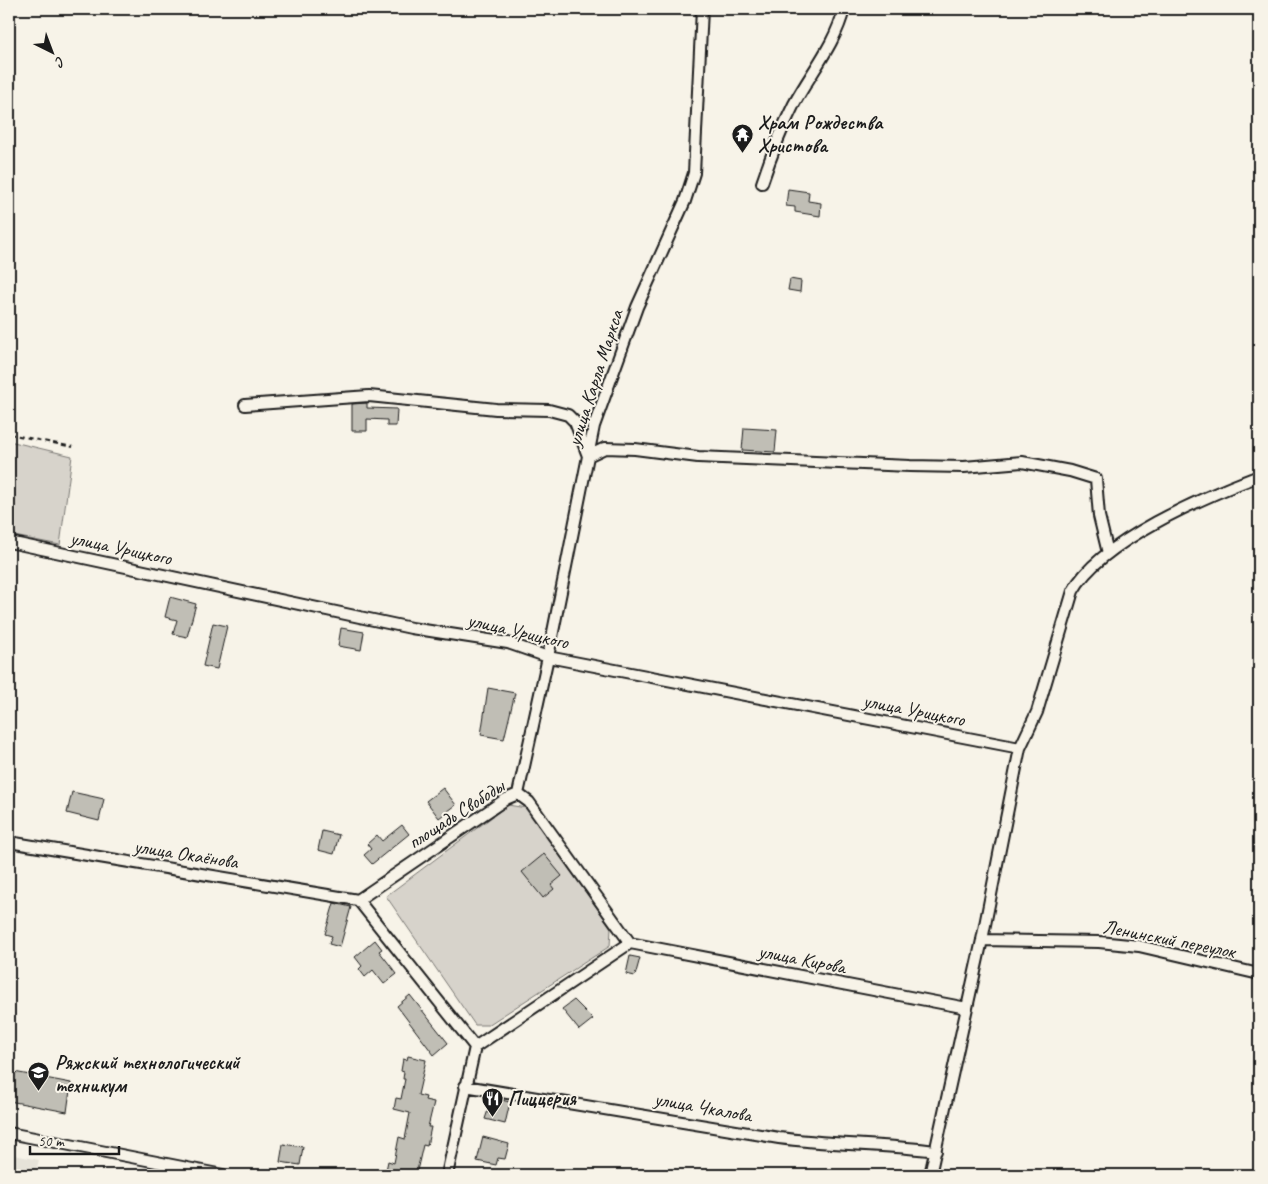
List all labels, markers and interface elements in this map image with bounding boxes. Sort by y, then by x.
north arrow [28,28,78,78]
text: С [51,53,69,71]
place label: Храм Рождества Христова [758,110,884,158]
temple icon: Храм Рождества Христова [730,122,754,153]
street label: улица Карла Маркса [561,305,629,450]
street label: улица Урицкого [67,525,175,571]
street label: улица Урицкого [464,607,572,655]
street label: улица Урицкого [860,688,968,732]
street label: площадь Свободы [403,773,510,854]
street label: улица Окаёнова [131,833,242,875]
street label: Ленинский переулок [1101,914,1239,964]
street label: улица Кирова [755,938,849,980]
place label: Ряжский технологический техникум [55,1050,241,1098]
school or university icon: Ряжский технологический техникум [27,1061,51,1092]
restaurant icon: Пиццерия [480,1086,504,1117]
place label: Пиццерия [508,1086,577,1111]
street label: улица Чкалова [651,1086,755,1128]
scale bar [30,1124,119,1156]
text: 50 m [38,1132,65,1151]

